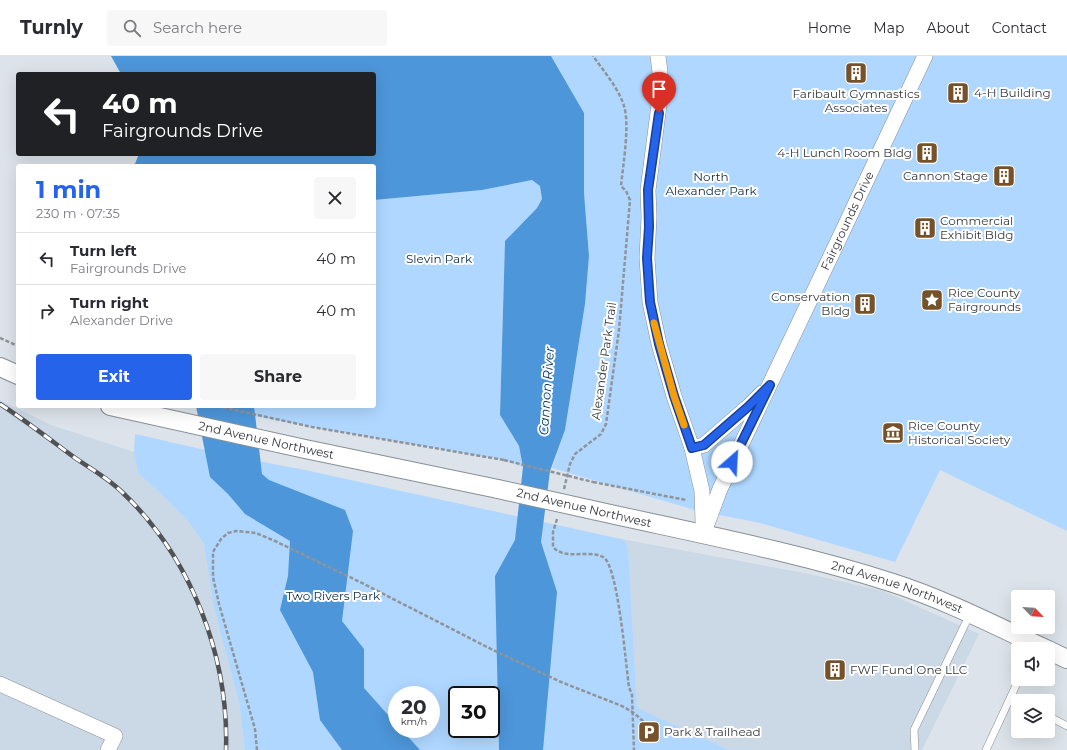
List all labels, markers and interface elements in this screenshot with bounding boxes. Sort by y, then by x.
search box [107,10,387,46]
text: Turnly [20,16,83,39]
icon: search [121,17,143,39]
text: Search here [153,18,242,37]
text: Home [808,19,851,37]
text: Map [873,19,904,37]
text: About [926,19,970,37]
text: Contact [992,19,1047,37]
building icon: Faribault Gymnastics Associates [843,60,869,86]
pin [642,72,676,113]
icon: arrive [648,78,670,100]
building icon: 4-H Building [945,80,971,106]
place label: 4-H Building [974,85,1051,100]
text: 40 m [102,86,178,120]
place label: Faribault Gymnastics Associates [792,86,920,115]
icon: left [36,88,88,140]
text: Fairgrounds Drive [102,120,263,142]
building icon: 4-H Lunch Room Bldg [914,140,940,166]
place label: 4-H Lunch Room Bldg [777,145,912,160]
building icon: Cannon Stage [991,163,1017,189]
place label: Cannon Stage [903,168,988,183]
park label: North Alexander Park [665,169,757,198]
street label: Fairgrounds Drive [817,169,877,272]
text: 1 min [36,175,101,204]
button: close [314,177,356,219]
text: 230 m · 07:35 [36,205,120,221]
place label: Commercial Exhibit Bldg [940,213,1014,242]
building icon: Commercial Exhibit Bldg [912,215,938,241]
text: Turn left [70,241,137,260]
icon: left [36,248,58,270]
text: 40 m [316,249,356,268]
park label: Slevin Park [406,251,473,266]
text: Fairgrounds Drive [70,260,186,276]
place label: Rice County Fairgrounds [948,285,1021,314]
place icon: Rice County Fairgrounds [919,287,945,313]
place label: Conservation Bldg [771,289,850,318]
building icon: Conservation Bldg [852,291,878,317]
text: Turn right [70,293,149,312]
icon: right [36,300,58,322]
text: 40 m [316,301,356,320]
street label: Alexander Park Trail [588,301,619,421]
text: Alexander Drive [70,312,173,328]
water label: Cannon River [535,345,557,436]
button: Exit [36,354,192,400]
button: Share [200,354,356,400]
street label: 2nd Avenue Northwest [197,418,336,462]
place label: Rice County Historical Society [908,418,1011,447]
museum icon: Rice County Historical Society [880,420,906,446]
position arrow [711,441,753,483]
street label: 2nd Avenue Northwest [515,485,653,530]
street label: 2nd Avenue Northwest [830,557,965,616]
park label: Two Rivers Park [286,588,381,603]
north arrow [1011,590,1055,634]
map controls [1011,590,1055,738]
button: sound [1011,642,1055,686]
building icon: FWF Fund One LLC [822,657,848,683]
place label: FWF Fund One LLC [850,662,968,677]
speed limit sign: 30 [448,686,500,738]
button: layers [1011,694,1055,738]
text: 20 [401,695,427,719]
text: km/h [401,715,427,728]
parking icon: Park & Trailhead [636,719,662,745]
place label: Park & Trailhead [664,724,761,739]

